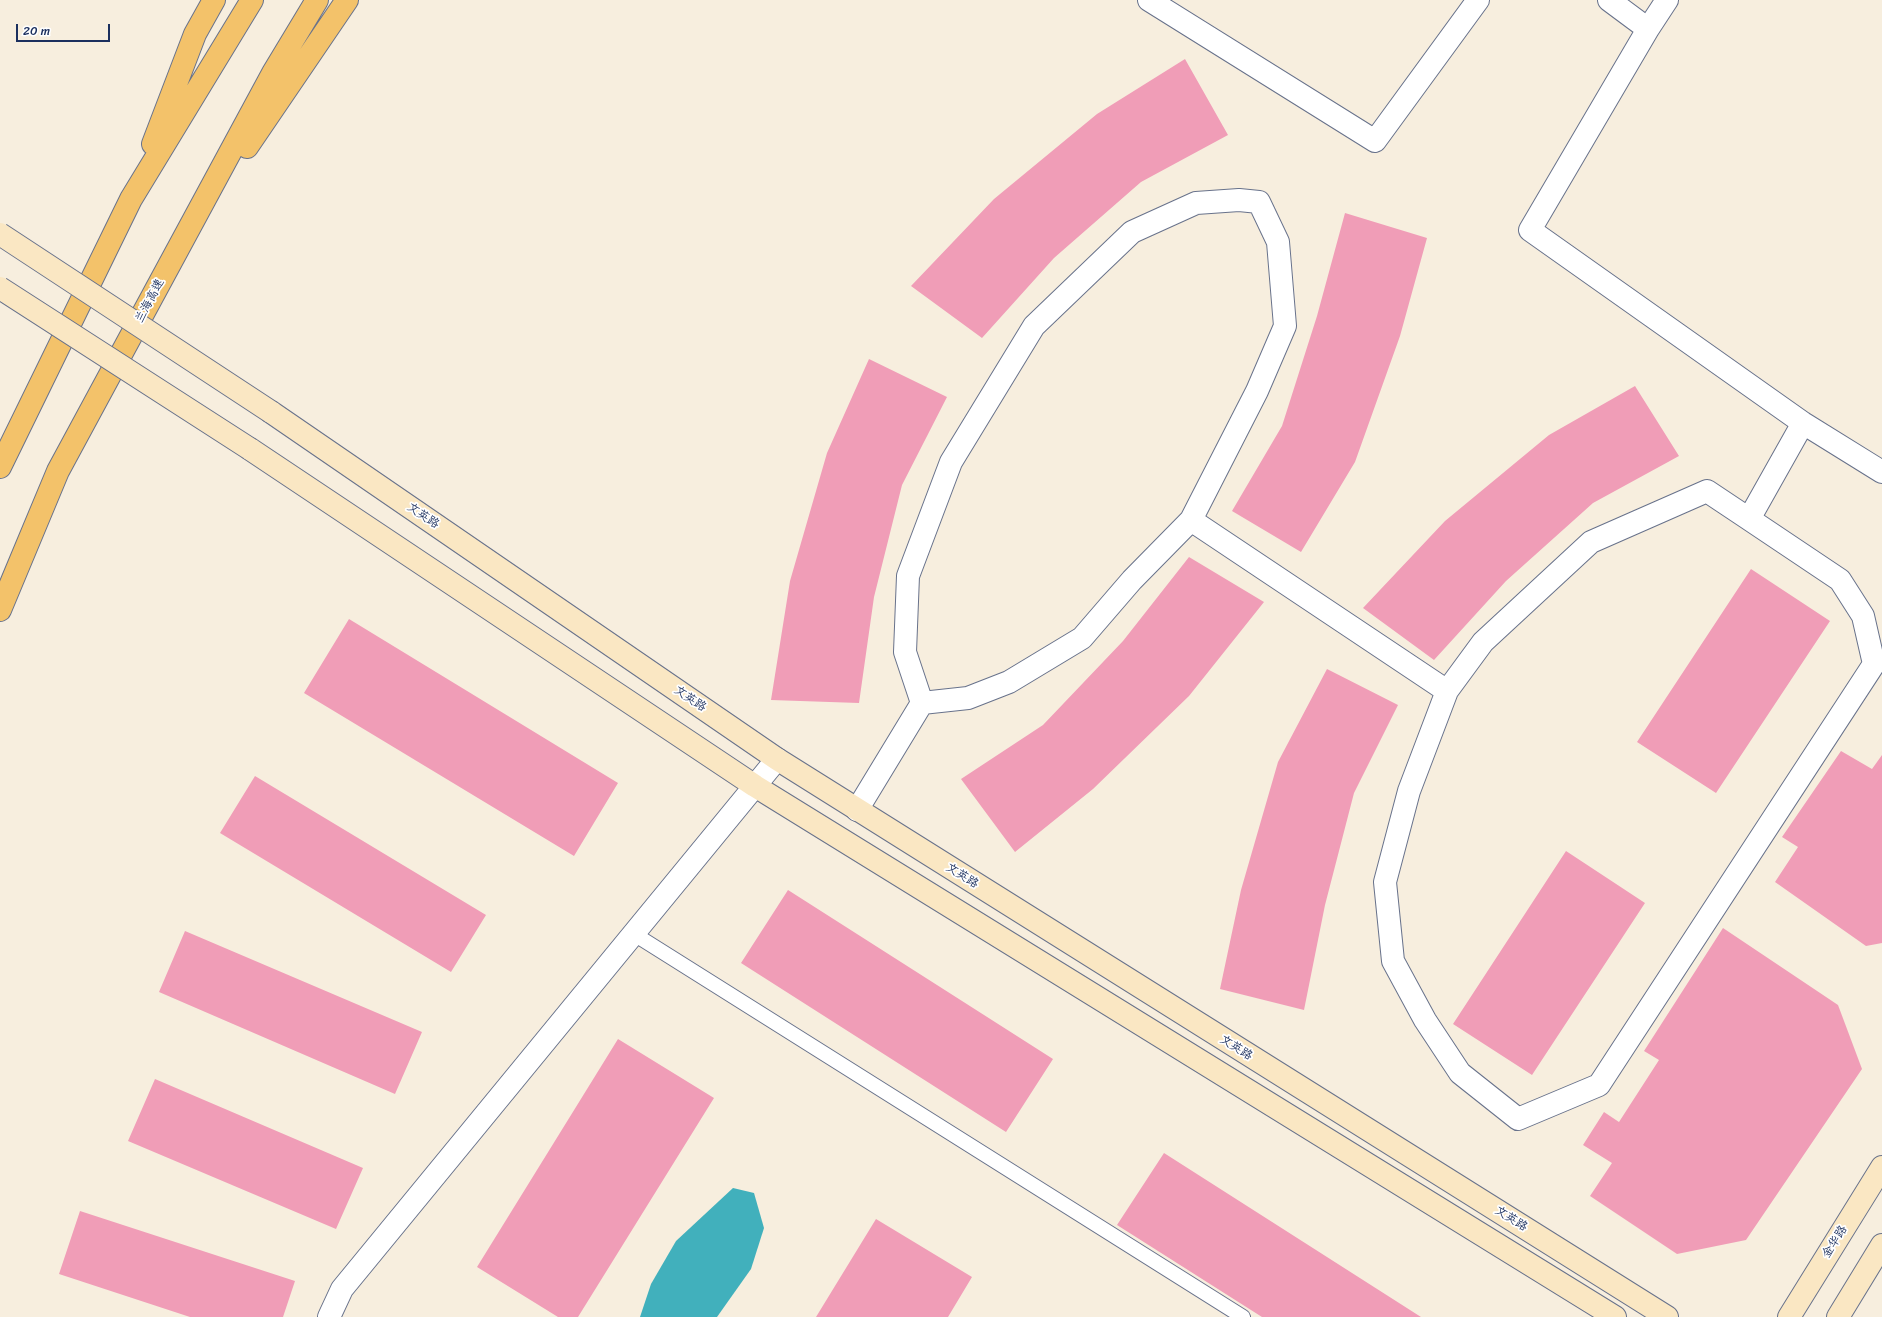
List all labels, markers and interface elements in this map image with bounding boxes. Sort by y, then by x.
scale bar [18,16,112,42]
text: 20 m [23,20,50,42]
street label: 兰海高速 [132,276,168,326]
street label: 文英路 [404,500,442,532]
street label: 文英路 [671,683,709,715]
street label: 文英路 [943,860,981,892]
street label: 文英路 [1217,1032,1255,1064]
street label: 文英路 [1492,1203,1530,1235]
street label: 金华路 [1819,1223,1851,1261]

